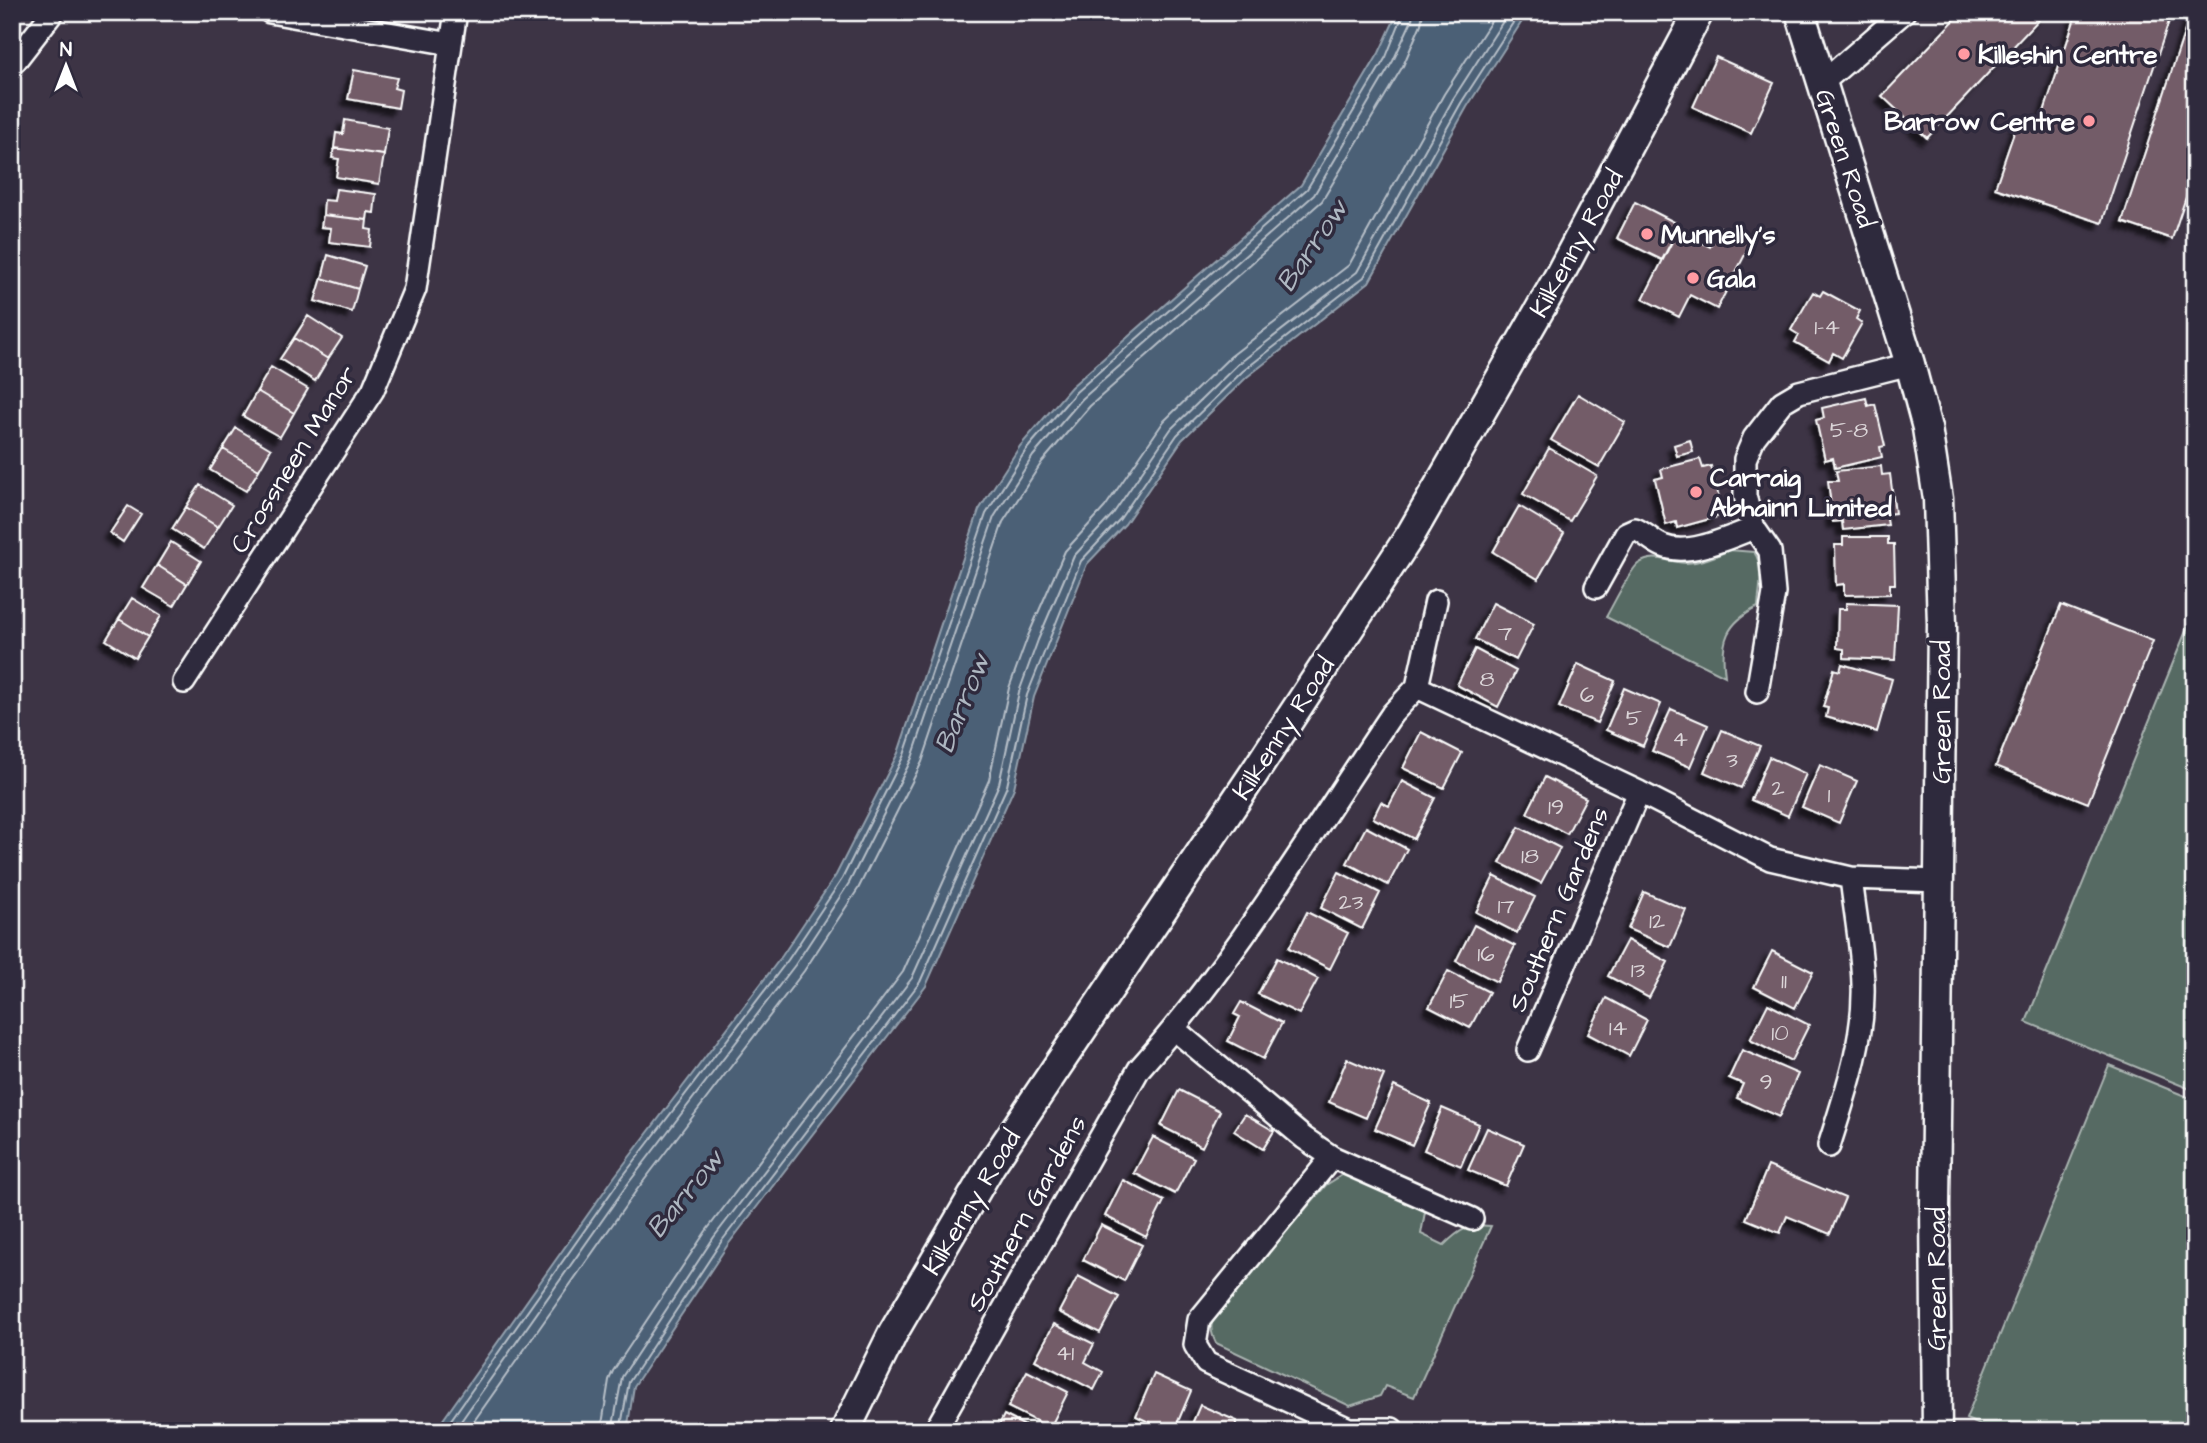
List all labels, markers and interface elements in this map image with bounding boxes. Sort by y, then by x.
north arrow [32,32,102,102]
text: N [60,37,72,64]
place label: Killeshin Centre [1978,37,2158,73]
marker: Killeshin Centre [1956,46,1972,62]
street label: Green Road [1806,84,1884,232]
place label: Barrow Centre [1884,104,2075,140]
marker: Barrow Centre [2081,113,2097,129]
street label: Kilkenny Road [1521,163,1634,325]
water label: Barrow [1267,190,1359,300]
place label: Munnelly's [1661,217,1776,256]
marker: Munnelly's [1639,226,1655,242]
place label: Gala [1707,261,1756,297]
marker: Gala [1685,270,1701,286]
house number: 1-4 [1814,311,1840,343]
street label: Crossneen Manor [222,359,366,560]
house number: 5-8 [1830,414,1868,446]
place label: Carraig Abhainn Limited [1710,460,1892,526]
marker: Carraig Abhainn Limited [1688,484,1704,500]
house number: 7 [1498,617,1512,649]
street label: Green Road [1924,640,1960,784]
water label: Barrow [925,646,1001,759]
street label: Kilkenny Road [1224,650,1345,808]
house number: 8 [1480,663,1495,695]
house number: 6 [1580,679,1594,711]
house number: 5 [1626,702,1642,734]
house number: 4 [1672,723,1688,755]
house number: 3 [1726,744,1738,776]
house number: 2 [1771,772,1785,804]
house number: 1 [1828,779,1831,811]
house number: 19 [1548,791,1564,823]
street label: Southern Gardens [1500,802,1618,1017]
house number: 18 [1521,840,1539,872]
house number: 23 [1339,886,1364,918]
house number: 17 [1497,890,1515,922]
house number: 12 [1649,905,1665,937]
house number: 16 [1477,938,1495,970]
house number: 13 [1631,954,1646,986]
house number: 11 [1781,965,1787,997]
house number: 15 [1449,985,1469,1017]
house number: 14 [1609,1012,1628,1044]
house number: 10 [1771,1017,1789,1049]
house number: 9 [1759,1066,1773,1098]
street label: Southern Gardens [958,1109,1096,1318]
street label: Kilkenny Road [914,1123,1031,1283]
water label: Barrow [637,1140,734,1246]
street label: Green Road [1919,1207,1955,1351]
house number: 41 [1056,1337,1074,1369]

